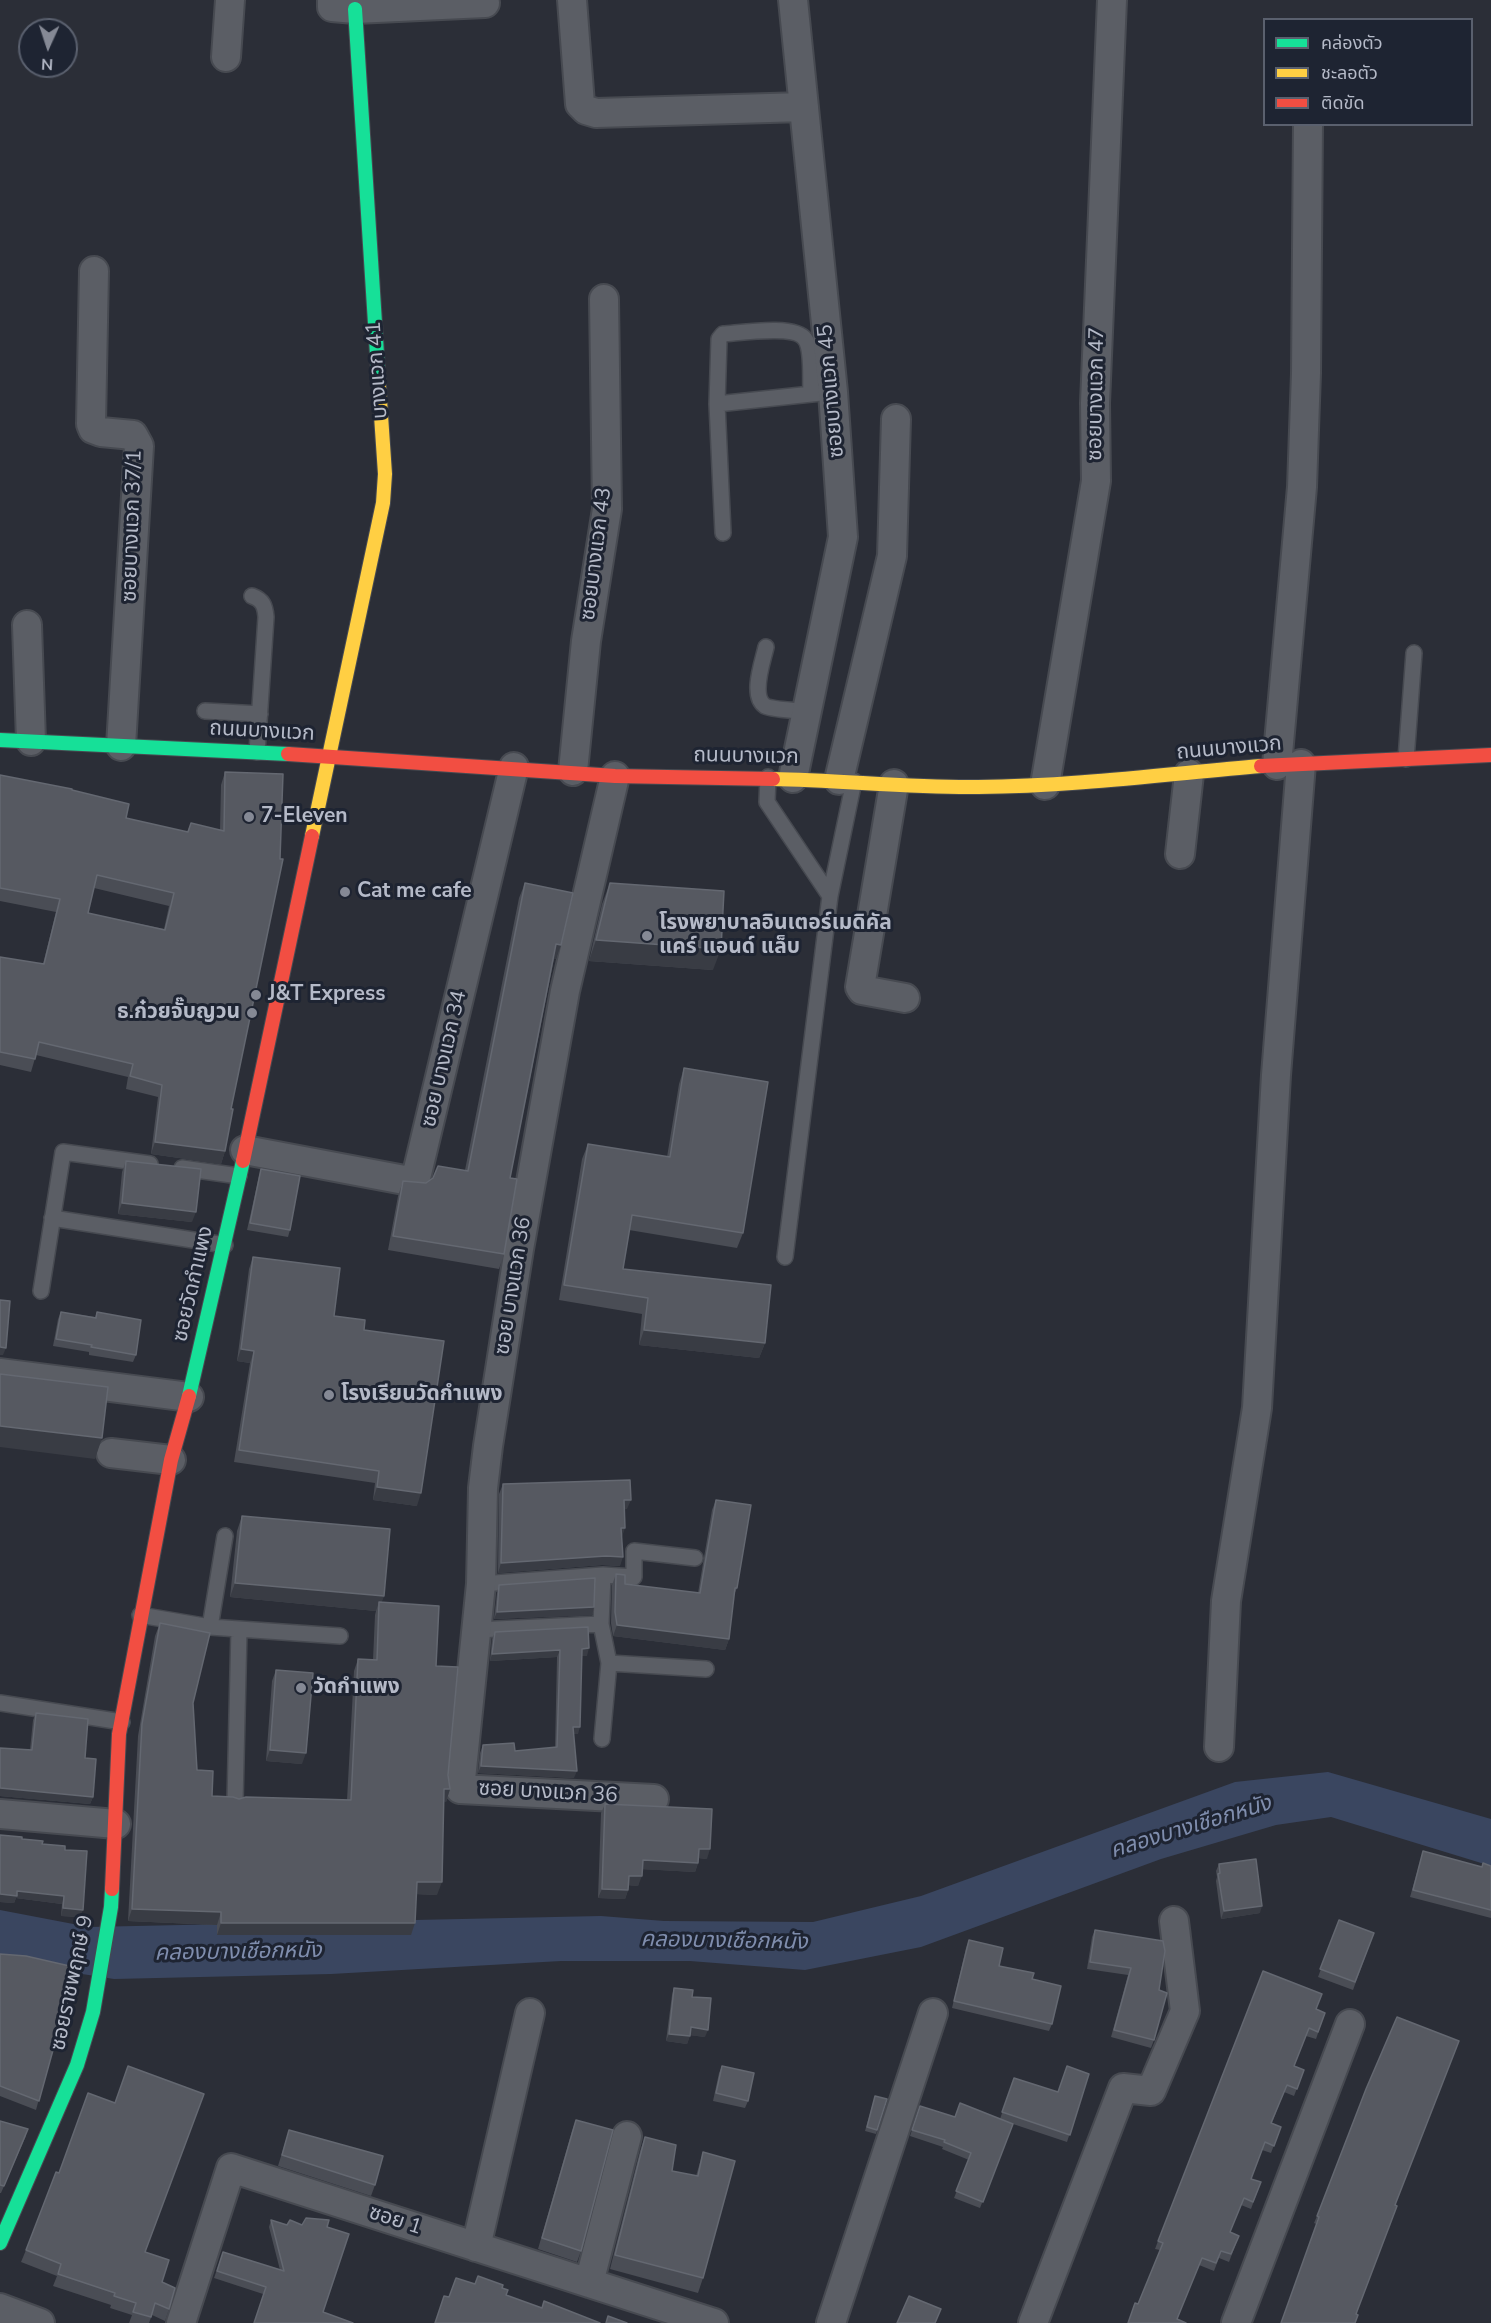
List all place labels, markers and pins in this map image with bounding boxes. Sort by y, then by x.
place label: 7-Eleven [261,804,348,830]
marker: 7-Eleven [242,810,256,824]
place label: Cat me cafe [357,879,472,905]
marker: Cat me cafe [338,885,352,899]
place label: โรงพยาบาลอินเตอร์เมดิคัล แคร์ แอนด์ แล็บ [659,911,892,961]
marker: โรงพยาบาลอินเตอร์เมดิคัล แคร์ แอนด์ แล็บ [640,929,654,943]
place label: J&T Express [268,982,385,1008]
marker: J&T Express [249,988,263,1002]
place label: ธ.ก๋วยจั๊บญวน [117,1000,240,1026]
marker: ธ.ก๋วยจั๊บญวน [245,1006,259,1020]
place label: โรงเรียนวัดกำแพง [341,1382,502,1408]
marker: โรงเรียนวัดกำแพง [322,1388,336,1402]
place label: วัดกำแพง [313,1675,400,1701]
marker: วัดกำแพง [294,1681,308,1695]

